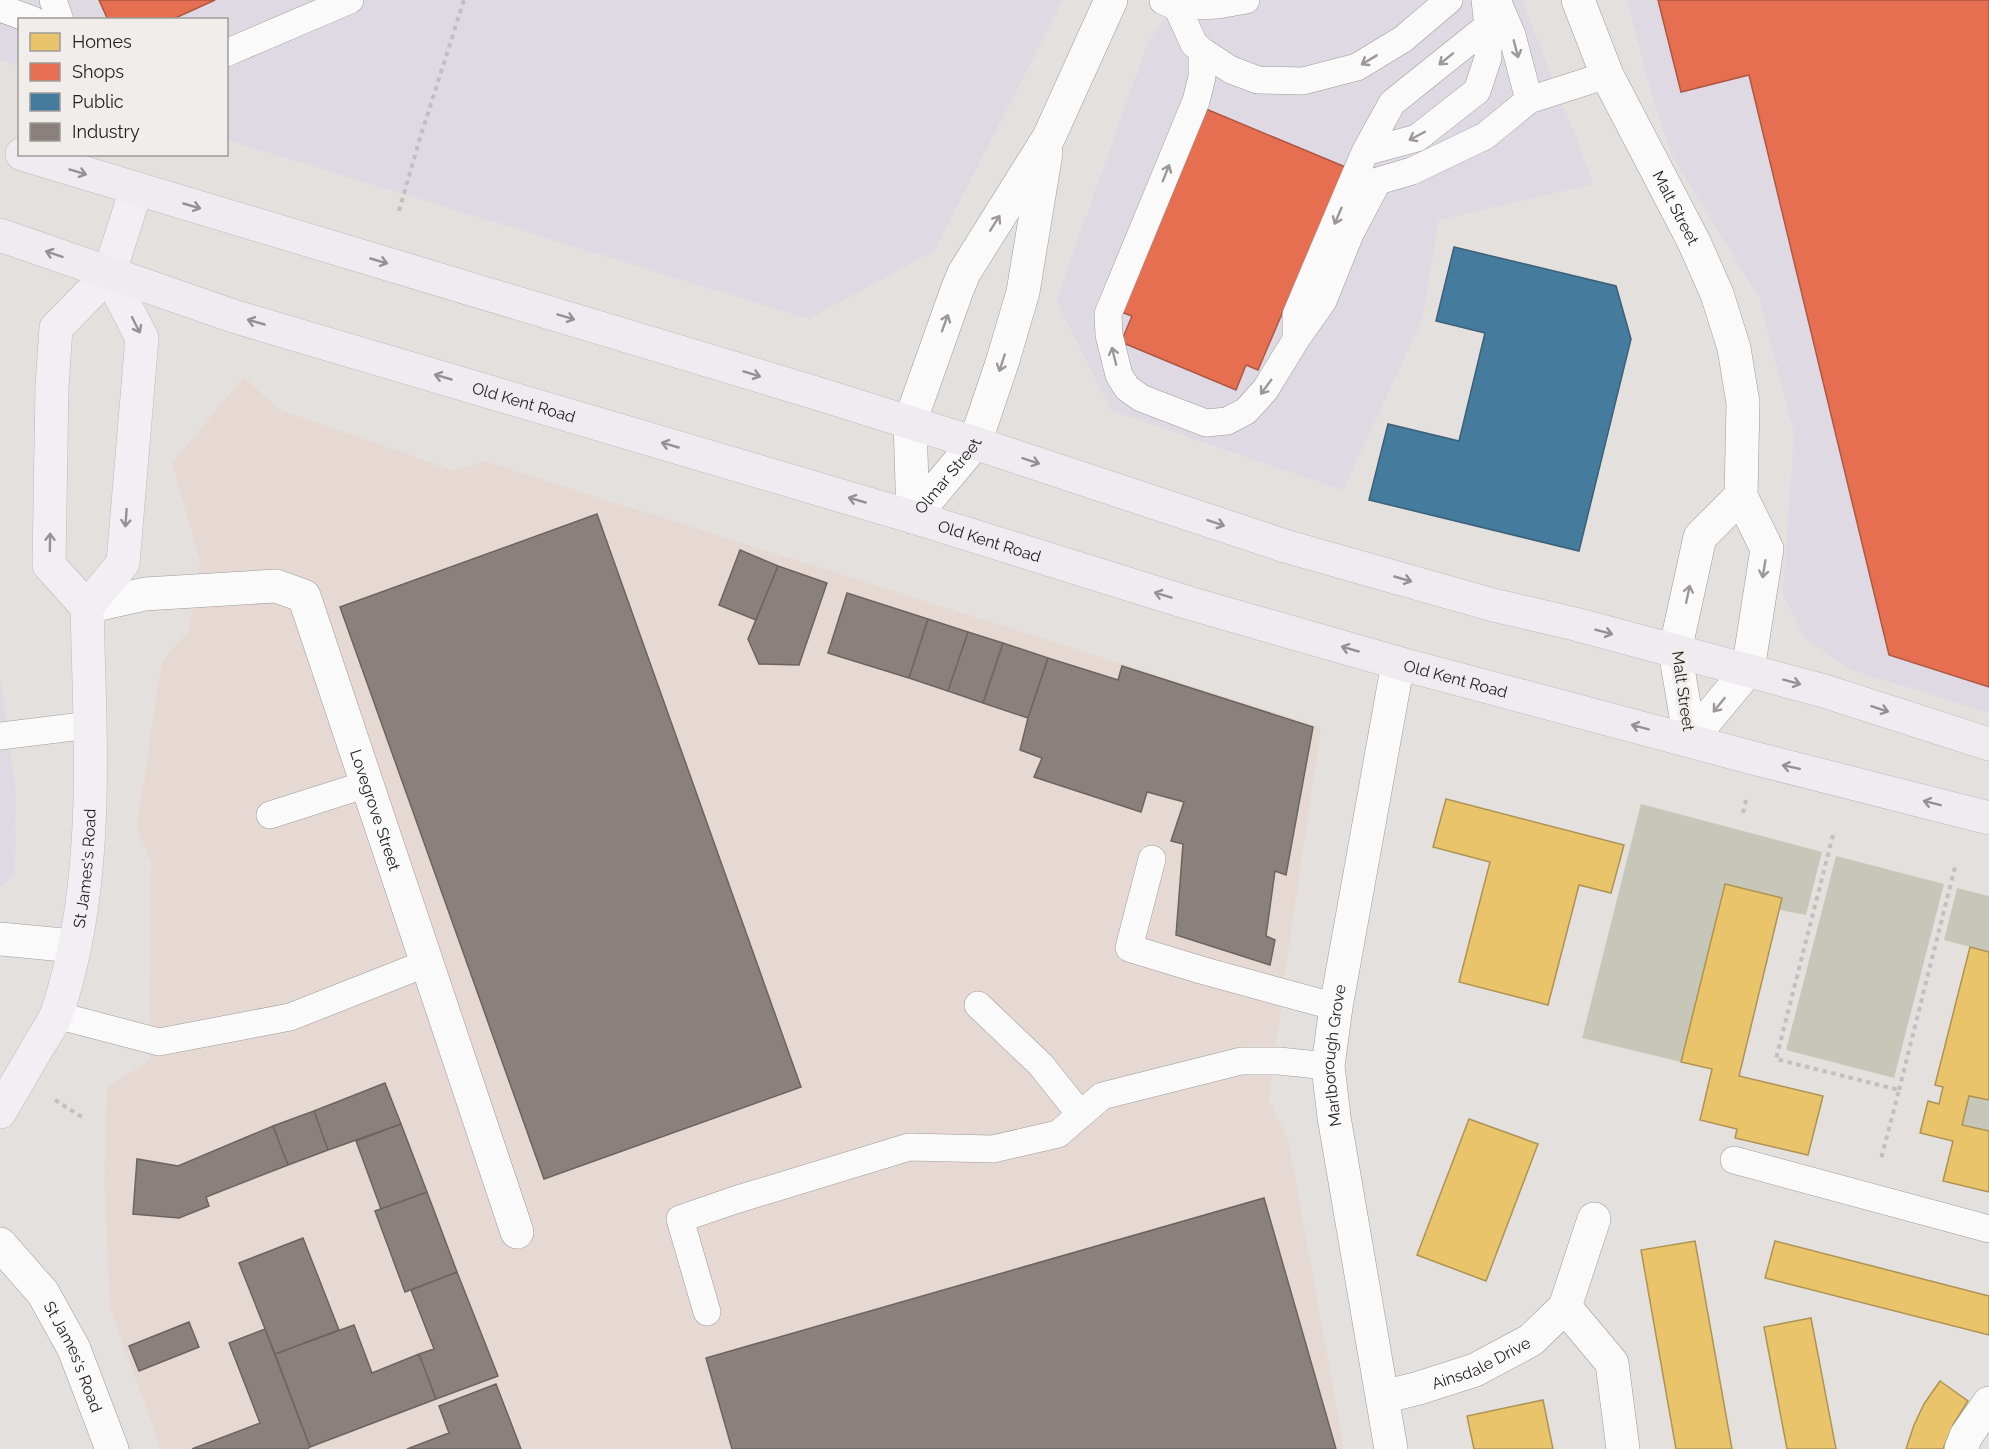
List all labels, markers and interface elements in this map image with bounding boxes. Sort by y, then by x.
legend [18,18,228,156]
text: Homes [72,31,132,52]
one-way arrow [1510,39,1522,58]
one-way arrow [1438,53,1454,66]
one-way arrow [1361,55,1378,67]
text: Shops [72,61,124,82]
text: Public [72,91,124,112]
text: Industry [72,121,140,142]
one-way arrow [1409,130,1426,142]
one-way arrow [1161,164,1172,182]
one-way arrow [68,167,87,178]
street label: Malt Street [1649,167,1704,248]
one-way arrow [182,201,201,212]
one-way arrow [1332,206,1343,225]
one-way arrow [990,215,1002,232]
one-way arrow [45,248,64,259]
one-way arrow [369,256,388,267]
one-way arrow [556,312,575,323]
one-way arrow [940,314,951,333]
one-way arrow [130,316,142,334]
one-way arrow [246,316,265,327]
one-way arrow [1108,346,1120,365]
one-way arrow [996,353,1007,372]
one-way arrow [742,369,761,380]
one-way arrow [433,371,452,382]
street label: Old Kent Road [470,378,578,426]
one-way arrow [1259,379,1272,395]
street label: Olmar Street [910,435,986,518]
one-way arrow [661,439,680,450]
one-way arrow [1021,457,1040,468]
one-way arrow [848,494,867,505]
one-way arrow [121,507,132,527]
street label: Old Kent Road [936,516,1043,566]
one-way arrow [1206,518,1225,529]
one-way arrow [44,532,56,552]
one-way arrow [1759,558,1770,578]
one-way arrow [1393,574,1412,585]
one-way arrow [1682,584,1694,603]
one-way arrow [1154,589,1173,600]
one-way arrow [1594,626,1613,638]
one-way arrow [1341,643,1360,655]
street label: Malt Street [1668,650,1698,733]
street label: Old Kent Road [1402,655,1510,701]
one-way arrow [1782,677,1801,688]
one-way arrow [1712,697,1726,712]
one-way arrow [1870,704,1889,715]
one-way arrow [1631,721,1650,732]
street label: Lovegrove Street [347,747,405,874]
one-way arrow [1782,761,1801,772]
one-way arrow [1923,797,1942,809]
street label: St James's Road [69,808,99,930]
street label: Marlborough Grove [1318,983,1349,1128]
street label: St James's Road [40,1298,107,1415]
street label: Ainsdale Drive [1429,1333,1533,1393]

